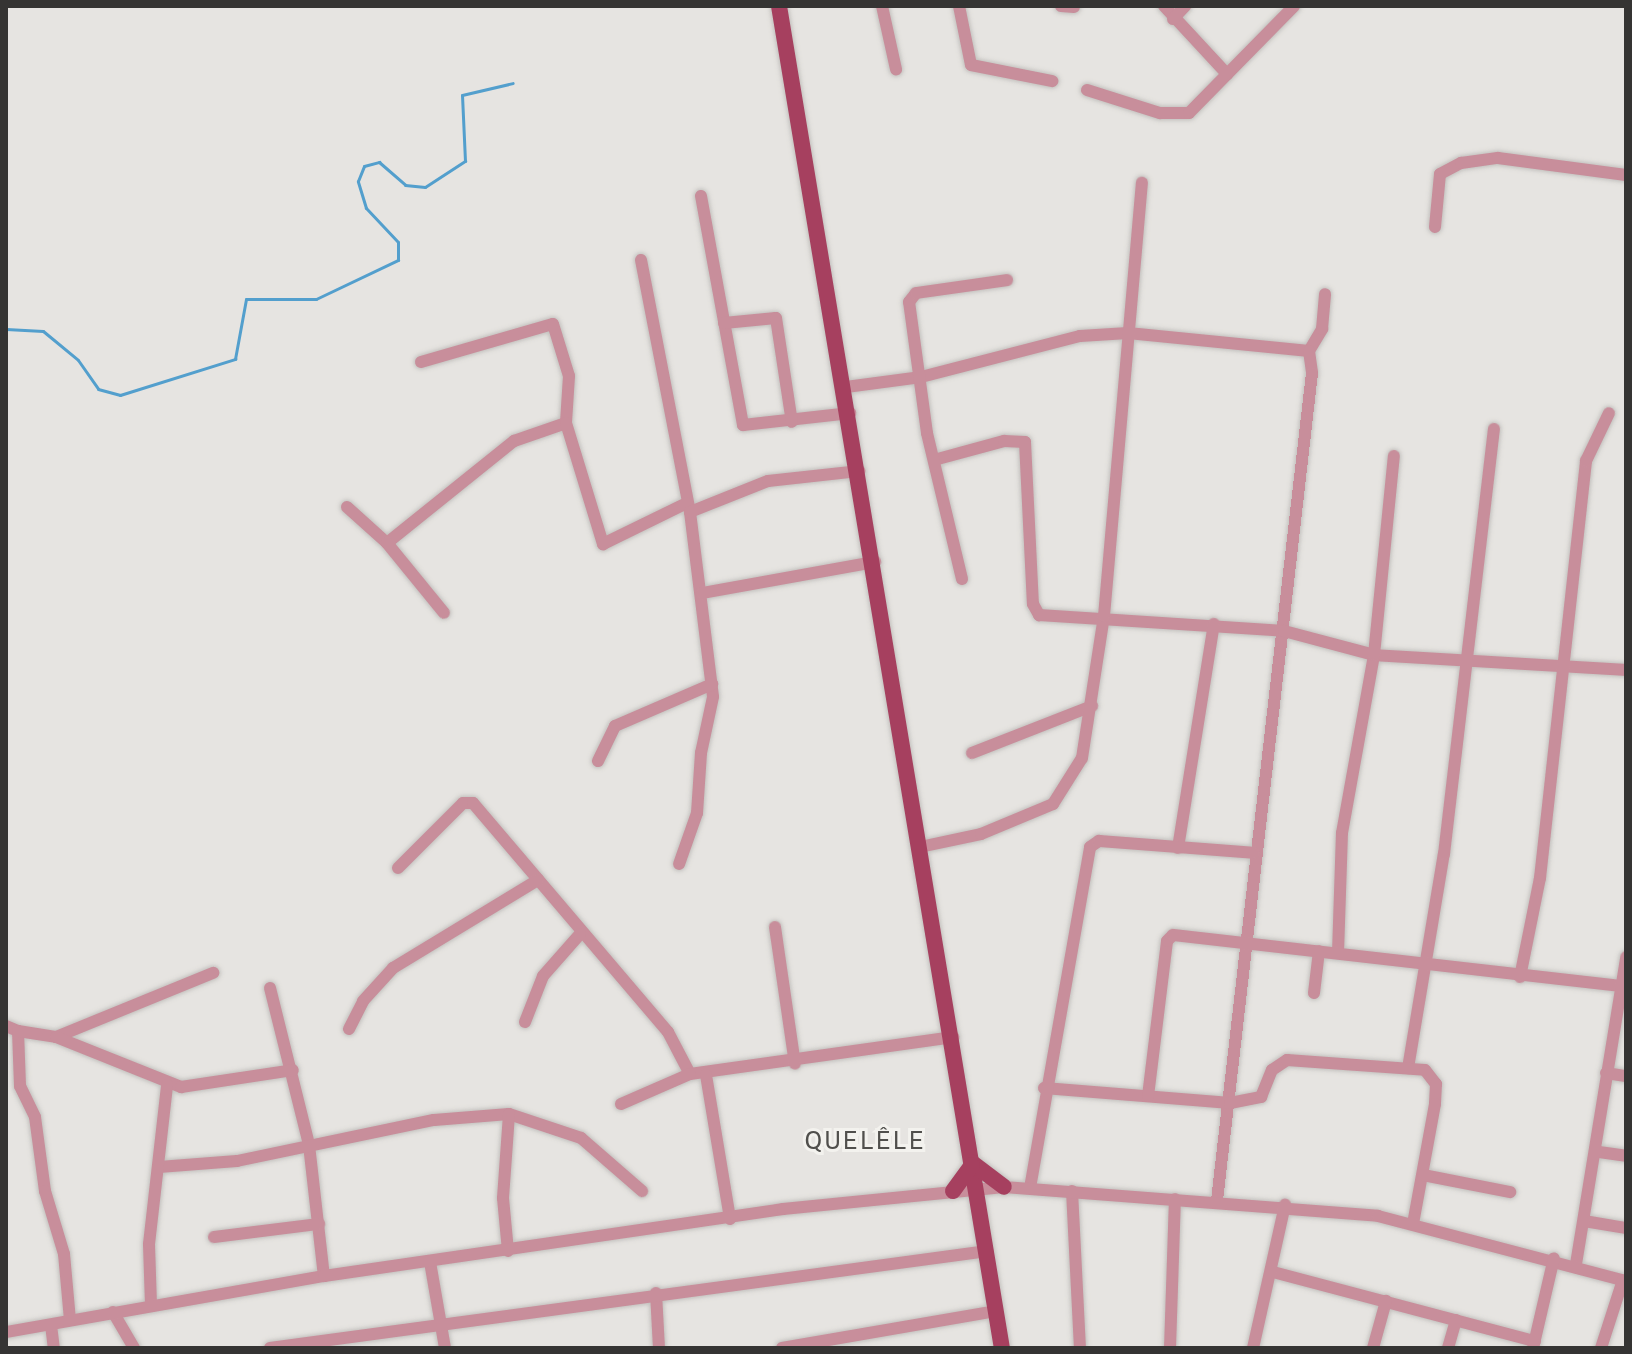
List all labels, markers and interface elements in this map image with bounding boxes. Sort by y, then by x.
district label: QUELÊLE [804,1127,926,1155]

